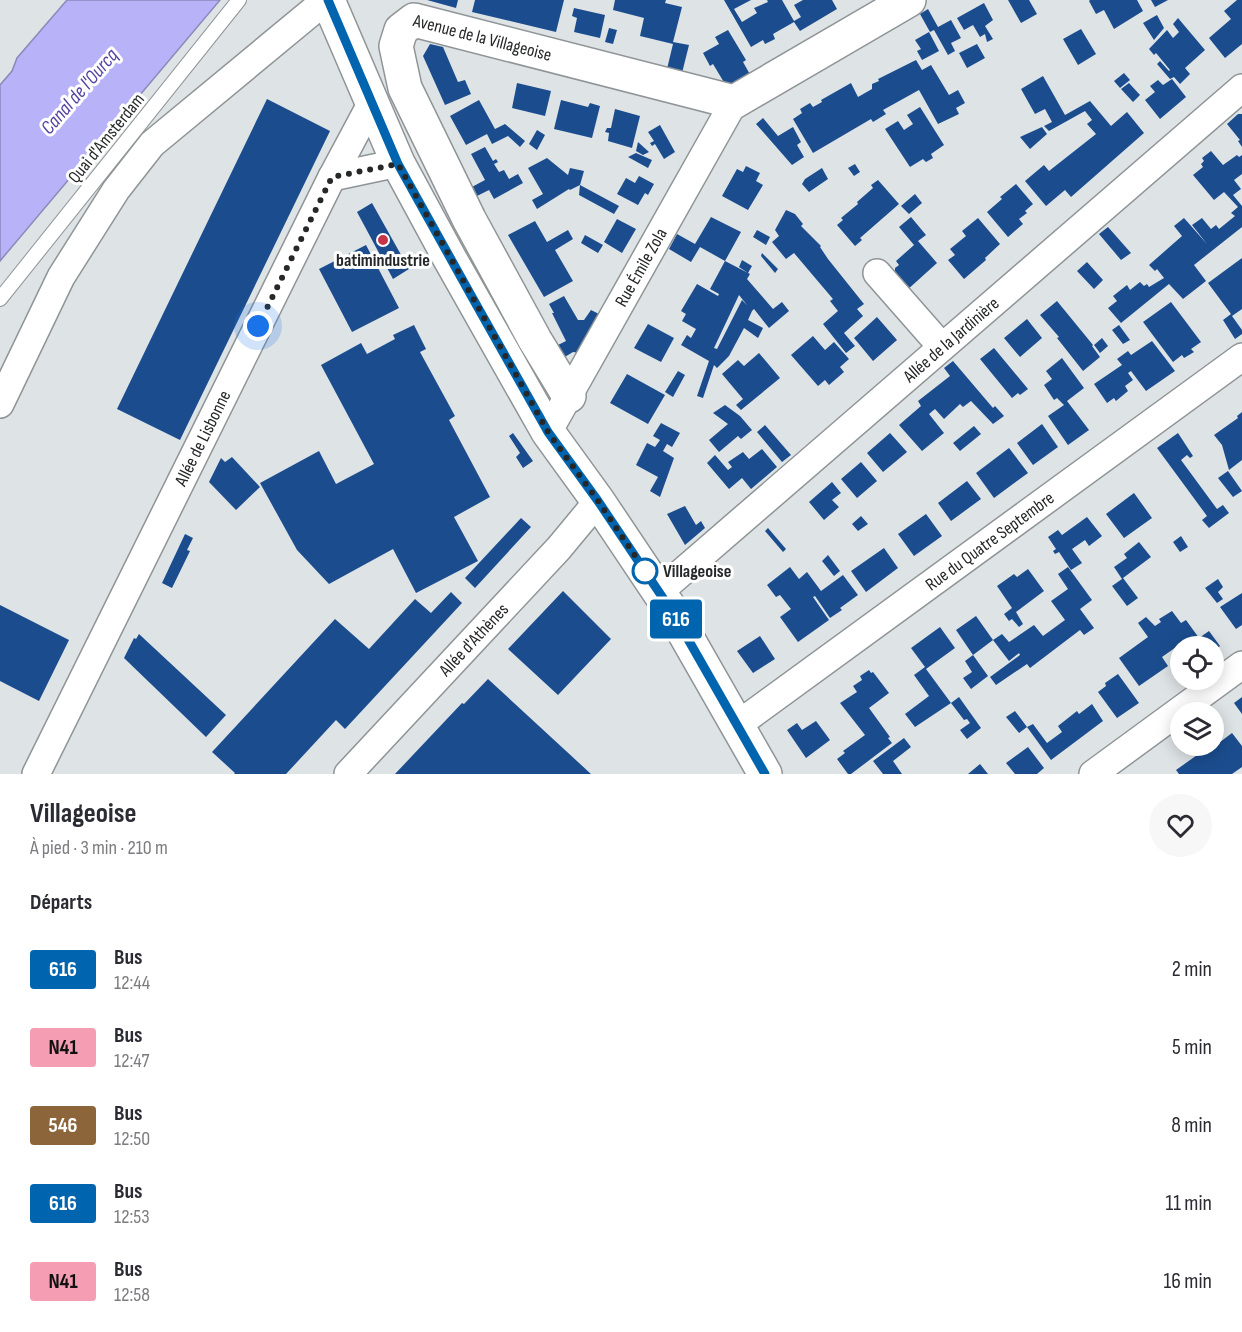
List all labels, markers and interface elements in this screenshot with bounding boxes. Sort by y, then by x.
street label: Avenue de la Villageoise [410,10,554,66]
water label: Canal de l'Ourcq [36,44,123,139]
street label: Quai d'Amsterdam [64,89,149,187]
street label: Rue Émile Zola [611,225,672,311]
marker: batimindustrie [376,233,390,247]
place label: batimindustrie [336,250,430,271]
street label: Allée de la Jardinière [898,293,1003,388]
your location [243,311,273,341]
street label: Allée de Lisbonne [170,387,235,490]
street label: Rue du Quatre Septembre [922,488,1058,595]
marker: Villageoise [632,558,658,584]
place label: Villageoise [663,561,731,582]
street label: Allée d'Athènes [434,599,513,681]
line badge: 616 [642,600,710,638]
text: 616 [662,607,690,632]
map controls [1170,636,1224,756]
button: locate [1170,636,1224,690]
button: layers [1170,702,1224,756]
button: heart [1149,794,1212,857]
text: Villageoise [30,797,136,830]
text: À pied · 3 min · 210 m [30,836,168,860]
text: Départs [30,889,92,916]
text: Bus [114,944,143,971]
text: 2 min [1172,956,1212,983]
text: 616 [49,957,77,982]
text: 12:44 [114,971,150,995]
text: Bus [114,1022,143,1049]
text: 5 min [1172,1034,1212,1061]
text: N41 [48,1035,78,1060]
text: 12:47 [114,1049,149,1073]
text: Bus [114,1100,143,1127]
text: 8 min [1171,1112,1212,1139]
text: 546 [49,1113,77,1138]
text: 12:50 [114,1127,150,1151]
text: Bus [114,1178,143,1205]
text: 11 min [1165,1190,1212,1217]
text: 616 [49,1191,77,1216]
text: 12:53 [114,1205,150,1229]
text: Bus [114,1256,143,1283]
text: 16 min [1164,1268,1212,1295]
text: N41 [48,1269,78,1294]
text: 12:58 [114,1283,150,1307]

